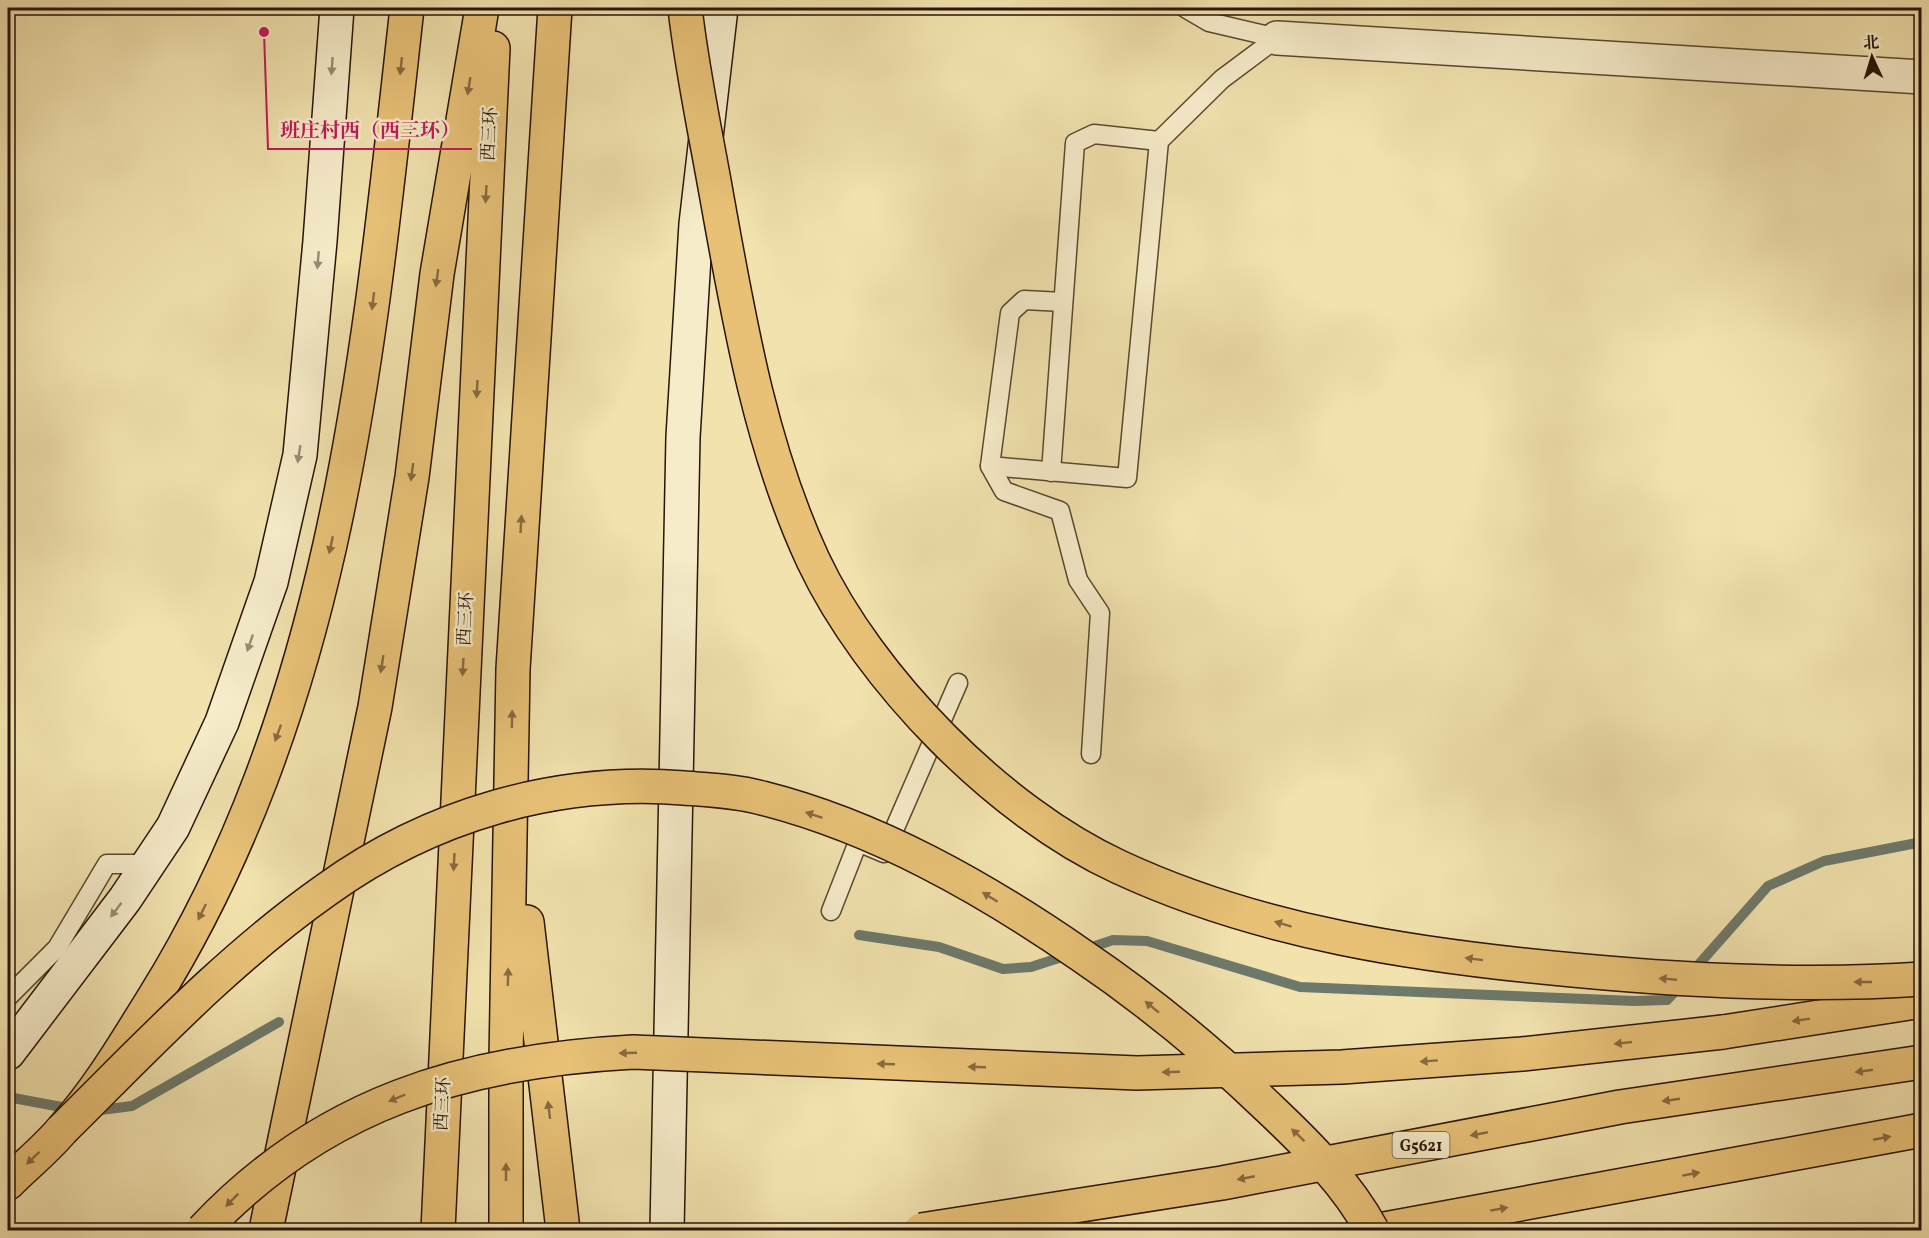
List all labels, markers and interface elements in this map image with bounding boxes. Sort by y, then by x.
north arrow [1842,27,1902,87]
text: 北 [1862,32,1880,56]
one-way arrow [327,56,337,75]
one-way arrow [396,56,405,75]
one-way arrow [464,77,473,96]
street label: 西三环 [477,106,504,162]
callout: 班庄村西（西三环） [268,111,472,149]
text: 班庄村西（西三环） [280,118,460,146]
one-way arrow [482,184,491,203]
one-way arrow [313,251,323,270]
one-way arrow [432,269,441,288]
one-way arrow [368,292,377,311]
one-way arrow [472,379,481,398]
one-way arrow [295,445,304,464]
one-way arrow [408,462,417,481]
one-way arrow [517,515,526,534]
one-way arrow [325,536,335,554]
street label: 西三环 [453,591,480,647]
one-way arrow [244,634,254,652]
one-way arrow [377,655,386,674]
one-way arrow [459,658,468,677]
one-way arrow [507,710,517,729]
one-way arrow [273,724,283,742]
one-way arrow [805,809,823,819]
one-way arrow [449,853,458,872]
one-way arrow [982,892,998,903]
one-way arrow [111,902,123,917]
one-way arrow [198,904,207,921]
one-way arrow [1274,919,1292,928]
one-way arrow [1465,954,1484,964]
one-way arrow [503,968,513,987]
one-way arrow [1659,974,1678,984]
one-way arrow [1854,977,1873,987]
one-way arrow [1144,1001,1159,1013]
one-way arrow [1792,1016,1811,1025]
one-way arrow [1614,1038,1633,1048]
one-way arrow [618,1048,637,1057]
one-way arrow [1420,1056,1439,1066]
one-way arrow [876,1059,895,1068]
one-way arrow [967,1063,986,1072]
one-way arrow [1162,1067,1181,1077]
one-way arrow [1854,1067,1873,1076]
street label: 西三环 [430,1076,457,1132]
one-way arrow [387,1093,405,1103]
one-way arrow [1661,1095,1680,1104]
one-way arrow [544,1100,553,1119]
one-way arrow [1291,1129,1306,1142]
one-way arrow [1469,1130,1488,1139]
road number: G5621 [1392,1132,1450,1158]
one-way arrow [1873,1133,1892,1142]
one-way arrow [27,1151,41,1165]
one-way arrow [501,1163,511,1182]
one-way arrow [1682,1169,1701,1178]
one-way arrow [1236,1174,1255,1183]
one-way arrow [225,1193,240,1207]
one-way arrow [1490,1204,1509,1213]

